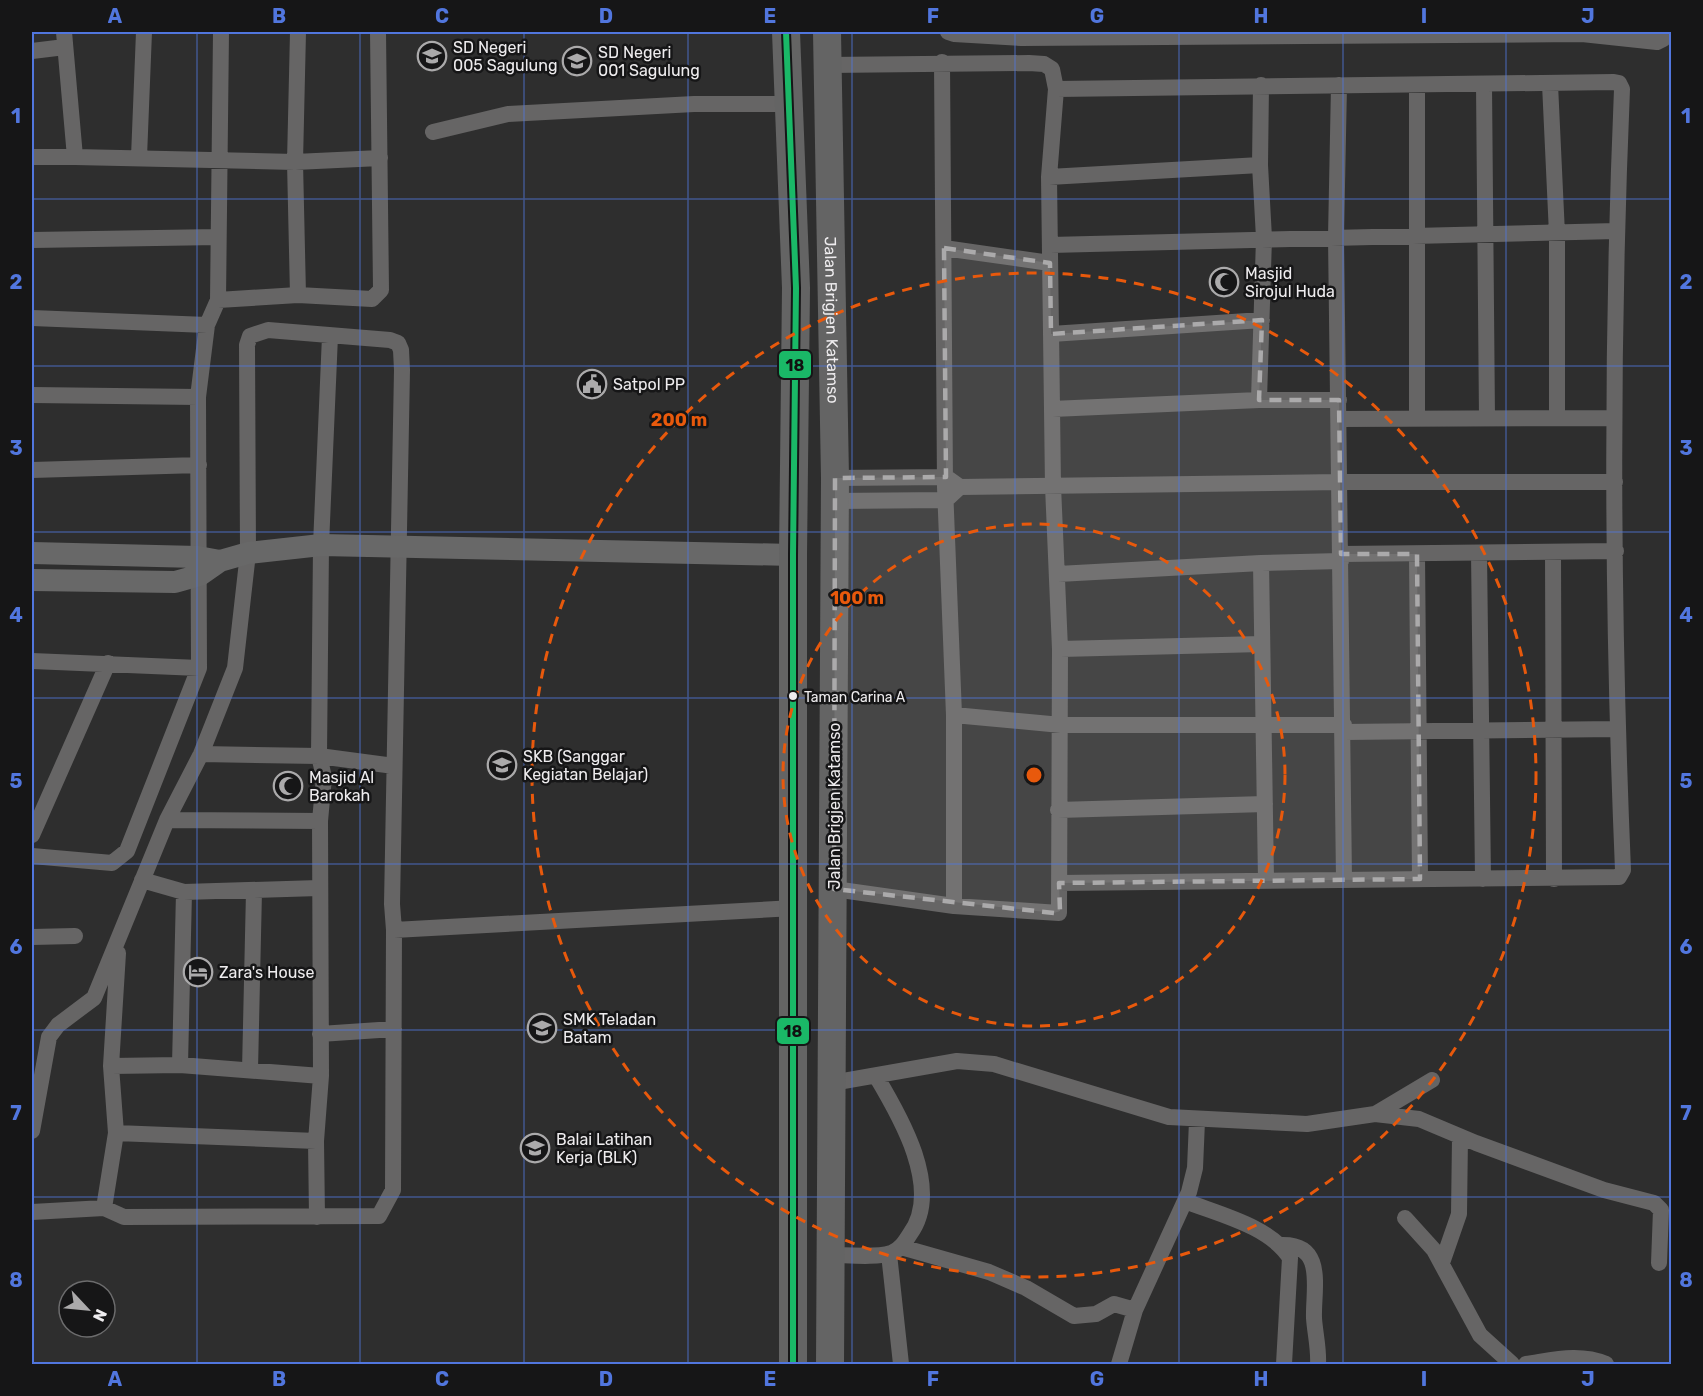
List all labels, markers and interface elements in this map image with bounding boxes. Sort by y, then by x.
text: A [108,4,123,28]
text: B [272,4,286,28]
text: C [435,4,449,28]
text: D [599,4,613,28]
text: E [764,4,776,28]
text: F [927,4,939,28]
text: G [1090,4,1104,28]
text: H [1254,4,1268,28]
text: I [1421,4,1427,28]
text: J [1581,4,1595,28]
place label: SD Negeri 005 Sagulung [453,38,557,75]
school or university icon: SD Negeri 005 Sagulung [416,40,448,72]
place label: SD Negeri 001 Sagulung [598,43,700,80]
school or university icon: SD Negeri 001 Sagulung [561,45,593,77]
text: 1 [11,104,21,128]
text: 1 [1681,104,1691,128]
street label: Jalan Brigjen Katamso [821,236,843,404]
place label: Masjid Sirojul Huda [1245,264,1335,301]
mosque icon: Masjid Sirojul Huda [1208,266,1240,298]
text: 2 [10,270,23,294]
text: 2 [1680,270,1693,294]
line badge: 18 [778,350,812,379]
text: 18 [786,356,805,375]
public building icon: Satpol PP [576,368,608,400]
place label: Satpol PP [613,375,685,394]
text: 200 m [651,409,707,431]
text: 3 [9,436,23,460]
text: 3 [1679,436,1693,460]
text: 100 m [830,587,884,609]
text: 4 [9,603,23,627]
text: 4 [1679,603,1693,627]
place label: Taman Carina A [804,689,906,706]
marker: Taman Carina A [787,690,799,702]
street label: Jalan Brigjen Katamso [825,722,844,890]
place label: SKB (Sanggar Kegiatan Belajar) [523,747,648,784]
school or university icon: SKB (Sanggar Kegiatan Belajar) [486,749,518,781]
centre of rings [1024,765,1044,785]
place label: Masjid Al Barokah [309,768,374,805]
text: 5 [10,769,23,793]
text: 5 [1680,769,1693,793]
mosque icon: Masjid Al Barokah [272,770,304,802]
text: 6 [9,935,23,959]
text: 6 [1679,935,1693,959]
hotel icon: Zara's House [182,956,214,988]
place label: Zara's House [219,963,314,982]
place label: SMK Teladan Batam [563,1010,656,1047]
school or university icon: SMK Teladan Batam [526,1012,558,1044]
line badge: 18 [776,1017,810,1045]
text: 18 [784,1022,803,1041]
text: 7 [10,1101,22,1125]
text: 7 [1680,1101,1692,1125]
place label: Balai Latihan Kerja (BLK) [556,1130,652,1167]
school or university icon: Balai Latihan Kerja (BLK) [519,1132,551,1164]
text: 8 [9,1268,23,1292]
text: 8 [1679,1268,1693,1292]
north arrow [57,1279,117,1339]
text: N [89,1306,111,1325]
text: A [108,1367,123,1391]
text: B [272,1367,286,1391]
text: C [435,1367,449,1391]
text: D [599,1367,613,1391]
text: E [764,1367,776,1391]
text: F [927,1367,939,1391]
text: G [1090,1367,1104,1391]
text: H [1254,1367,1268,1391]
text: I [1421,1367,1427,1391]
text: J [1581,1367,1595,1391]

